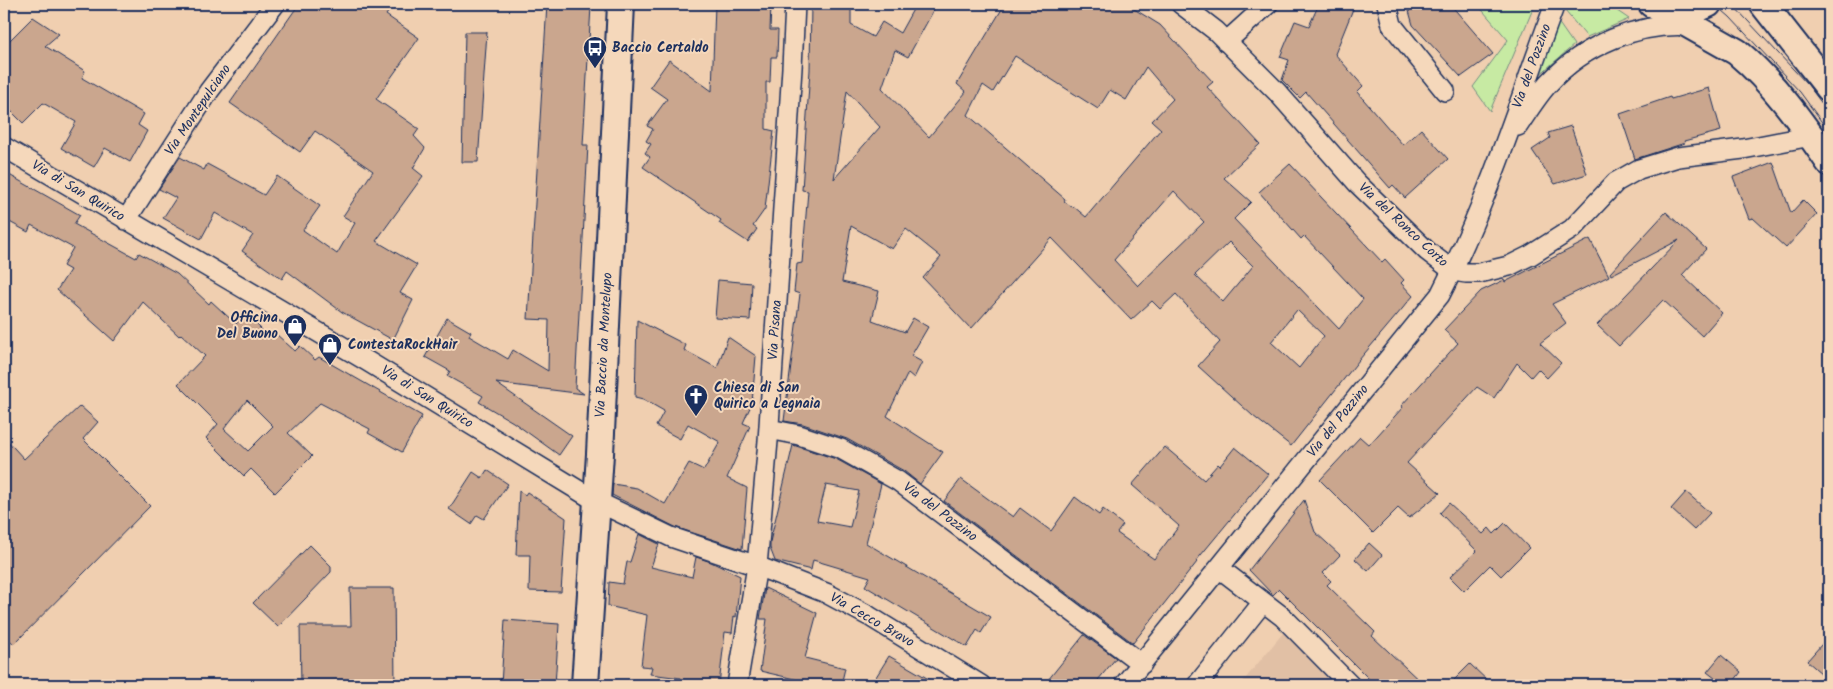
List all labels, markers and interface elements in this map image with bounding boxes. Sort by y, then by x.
street label: Via del Pozzino [1506,21,1558,111]
bus stop icon: Baccio Certaldo [582,35,608,69]
place label: Baccio Certaldo [612,37,709,59]
street label: Via Montepulciano [159,60,237,160]
street label: Via di San Quirico [27,154,129,228]
street label: Via del Ronco Corto [1353,177,1453,273]
street label: Via Baccio da Montelupo [589,272,619,418]
street label: Via Pisana [762,299,788,361]
place label: Officina Del Buono [217,307,279,345]
shop icon: Officina Del Buono [282,313,308,347]
shop icon: ContestaRockHair [317,332,343,366]
place label: ContestaRockHair [348,334,458,356]
street label: Via di San Quirico [376,360,478,434]
place label: Chiesa di San Quirico a Legnaia [714,377,820,415]
street label: Via del Pozzino [1302,380,1374,462]
church icon: Chiesa di San Quirico a Legnaia [683,383,709,417]
street label: Via del Pozzino [898,477,982,547]
street label: Via Cecco Bravo [826,587,918,653]

